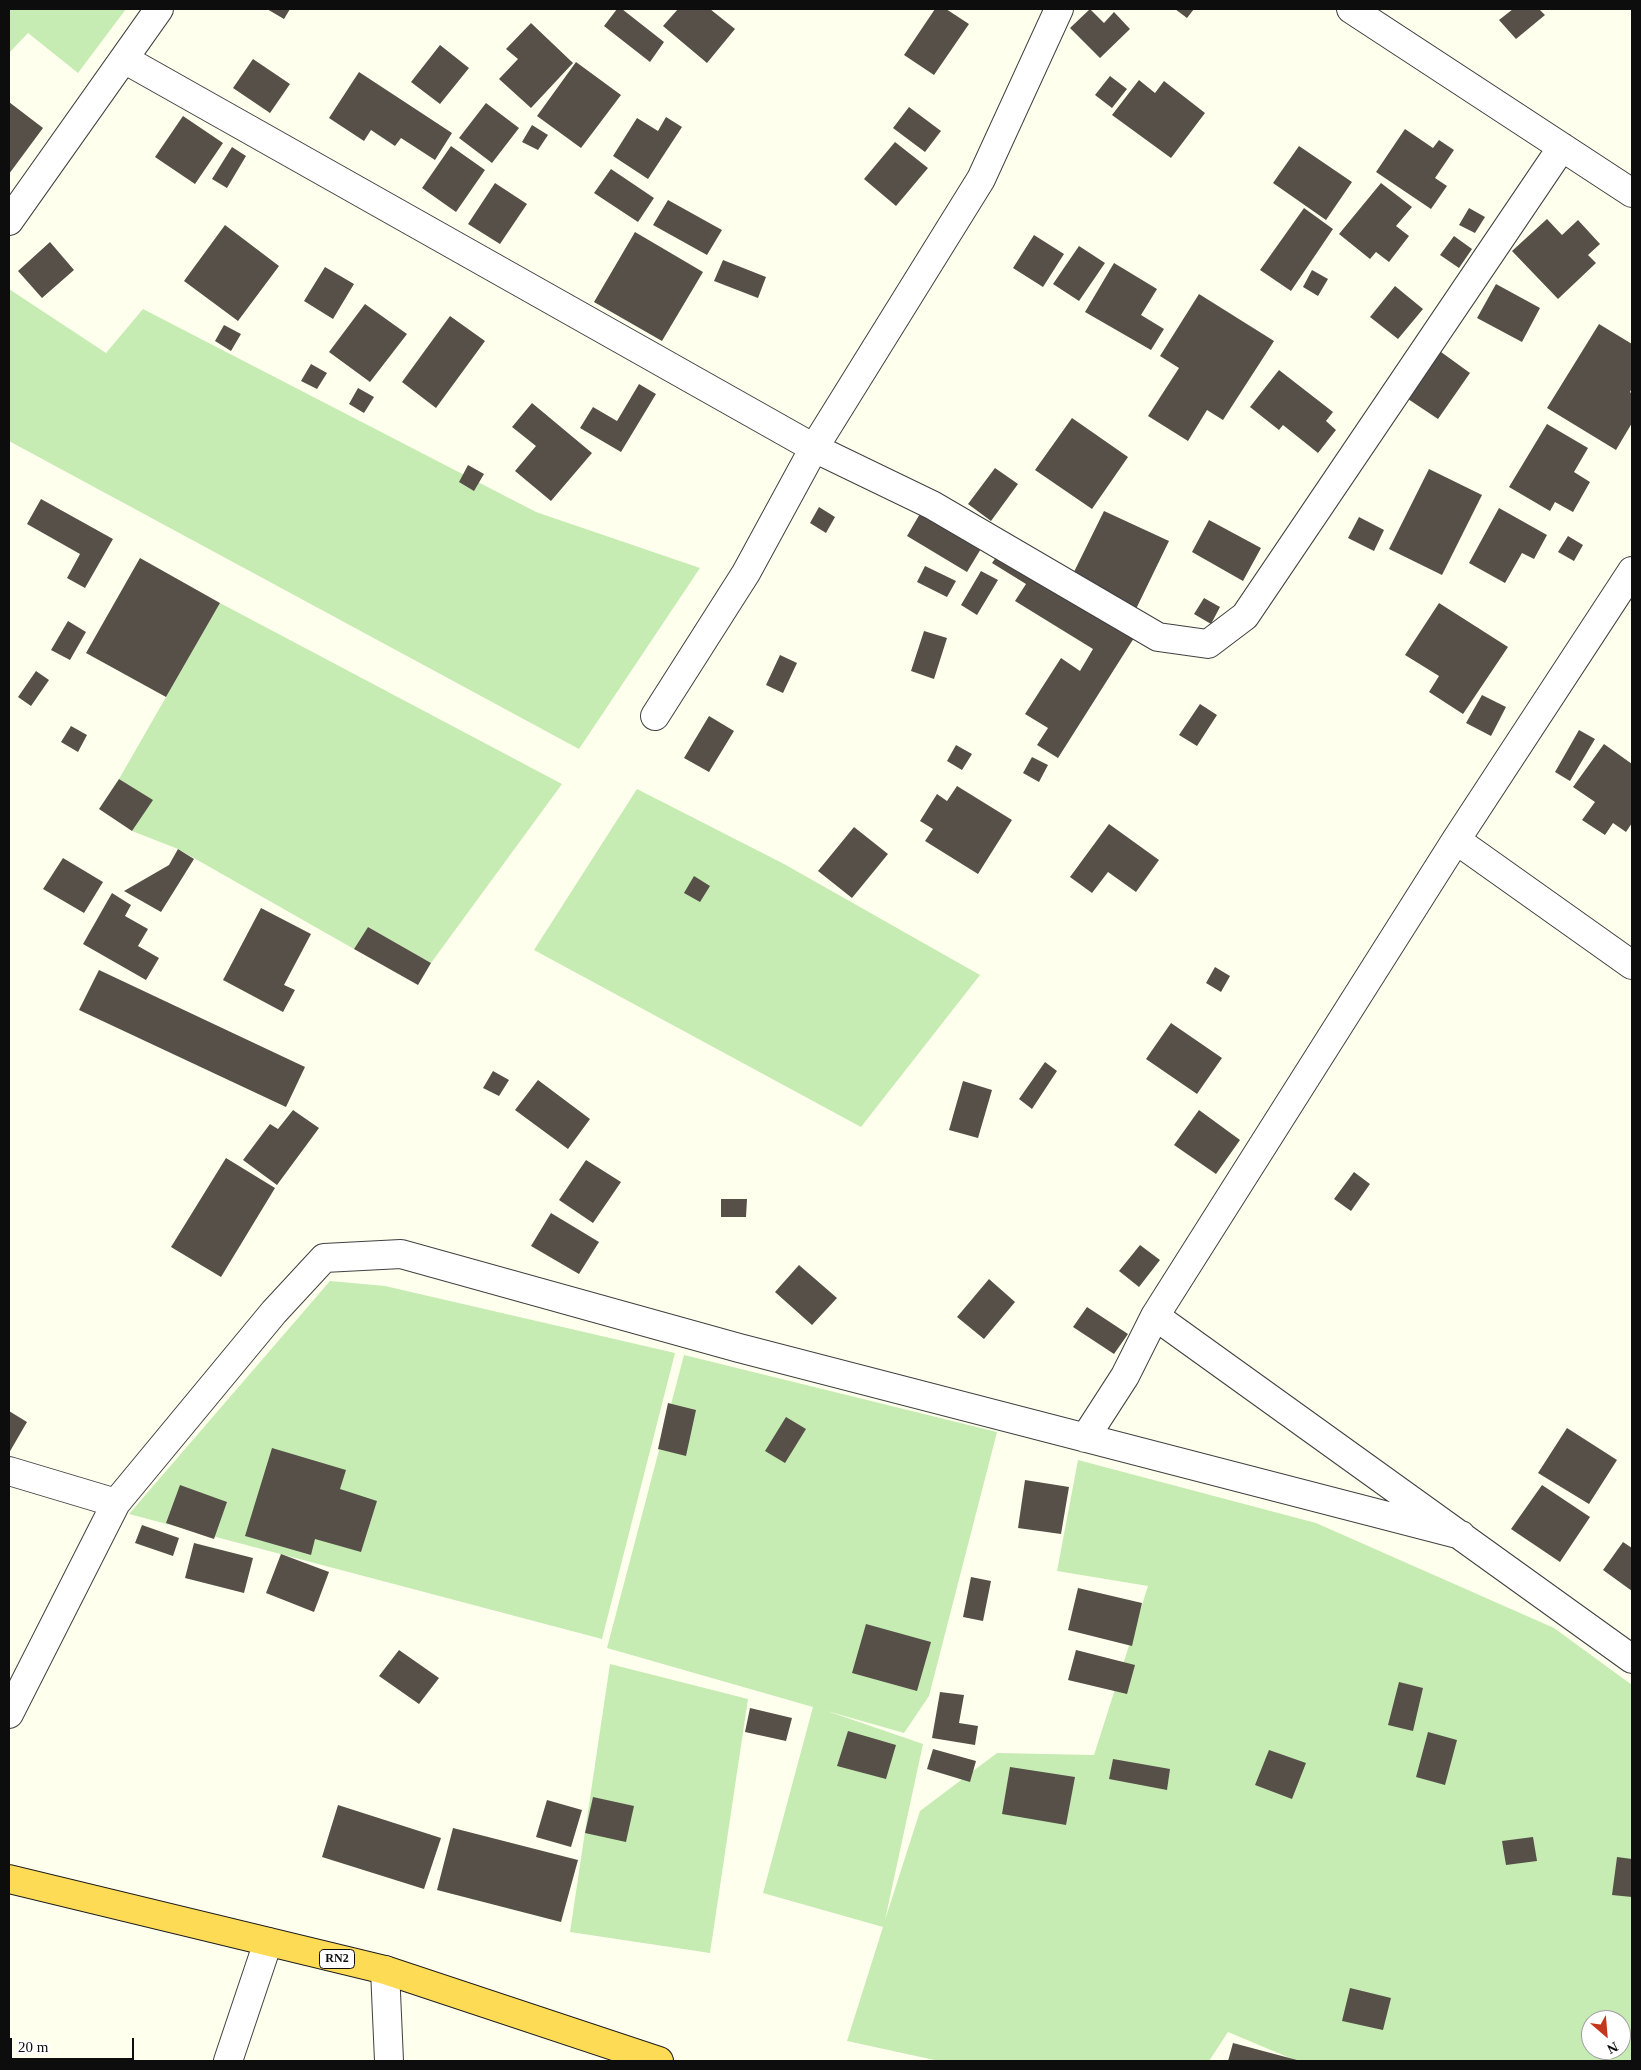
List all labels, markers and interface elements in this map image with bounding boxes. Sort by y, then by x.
road number: RN2 [320,1950,354,1968]
north arrow [1581,2010,1631,2060]
scale bar [12,2028,136,2060]
text: 20 m [18,2039,48,2055]
text: N [1605,2039,1620,2057]

